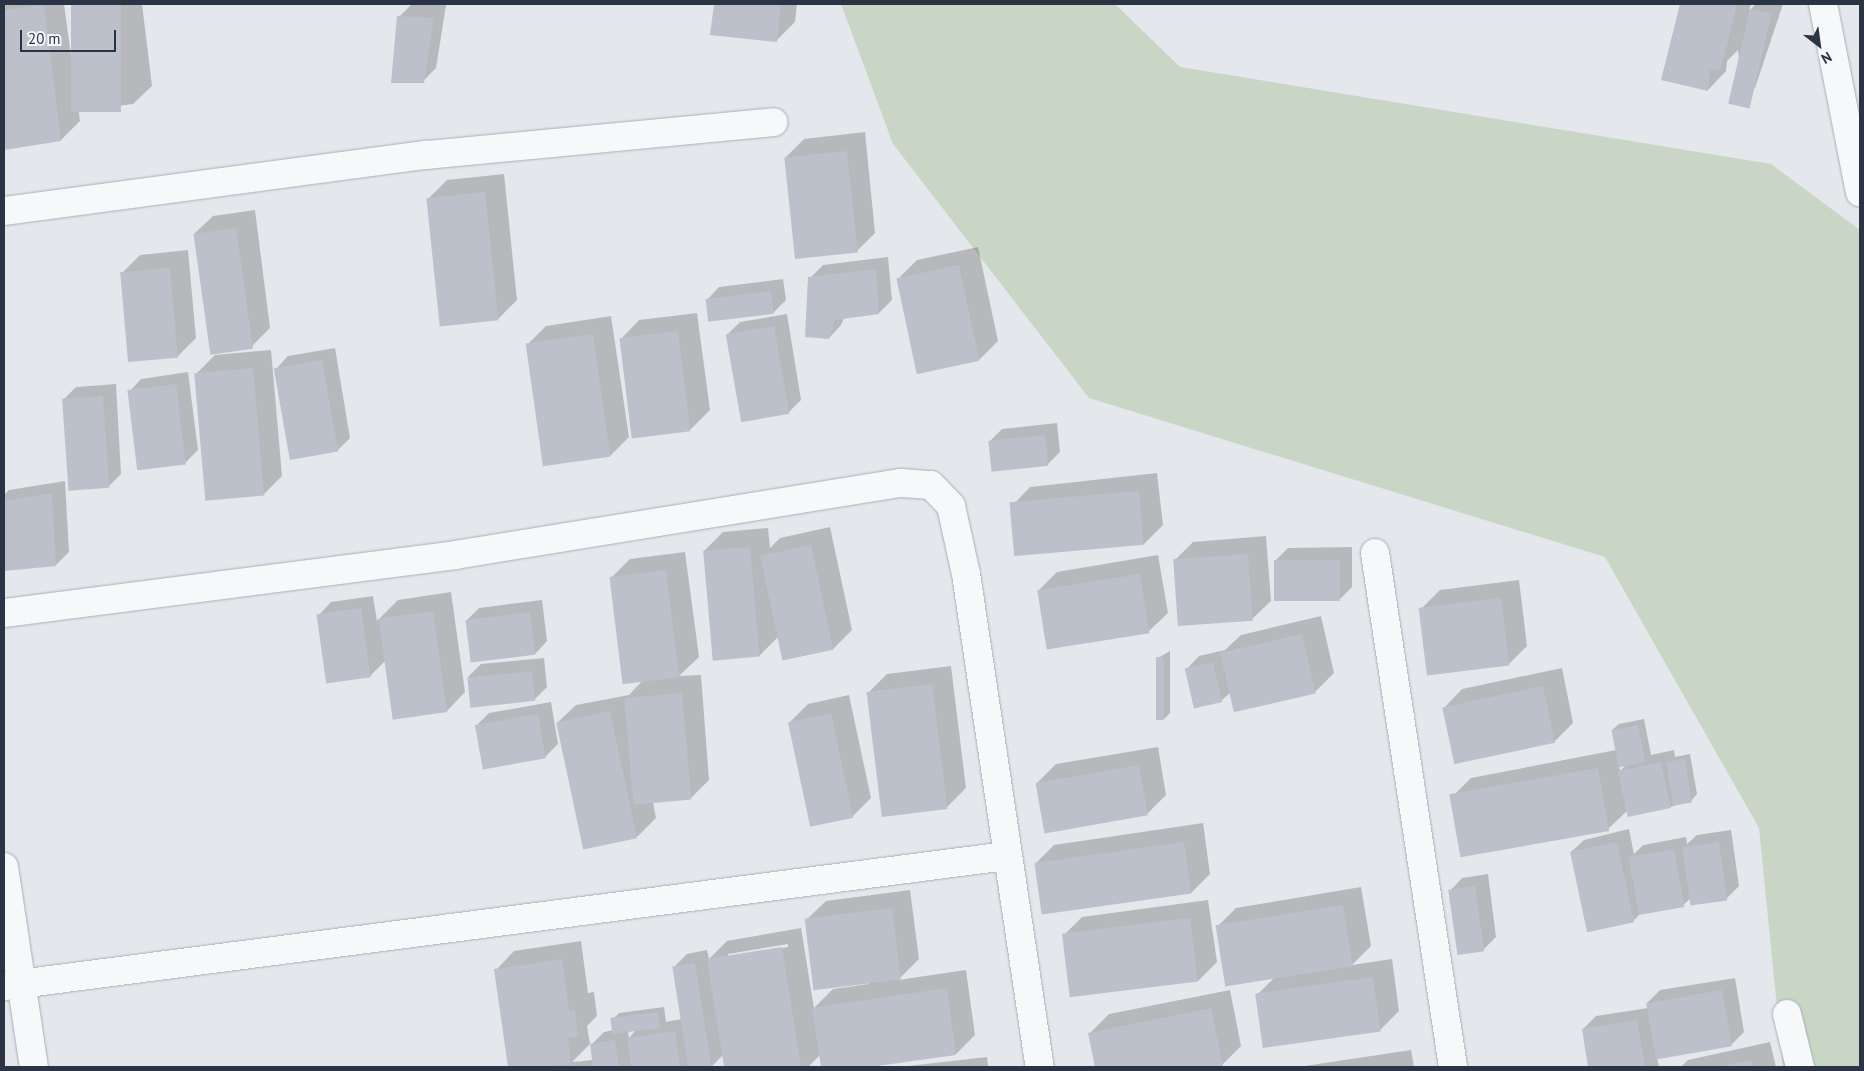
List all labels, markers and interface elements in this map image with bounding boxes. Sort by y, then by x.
scale bar [22,20,119,52]
north arrow [1794,20,1844,70]
text: 20 m [28,29,61,48]
text: N [1818,48,1835,68]

